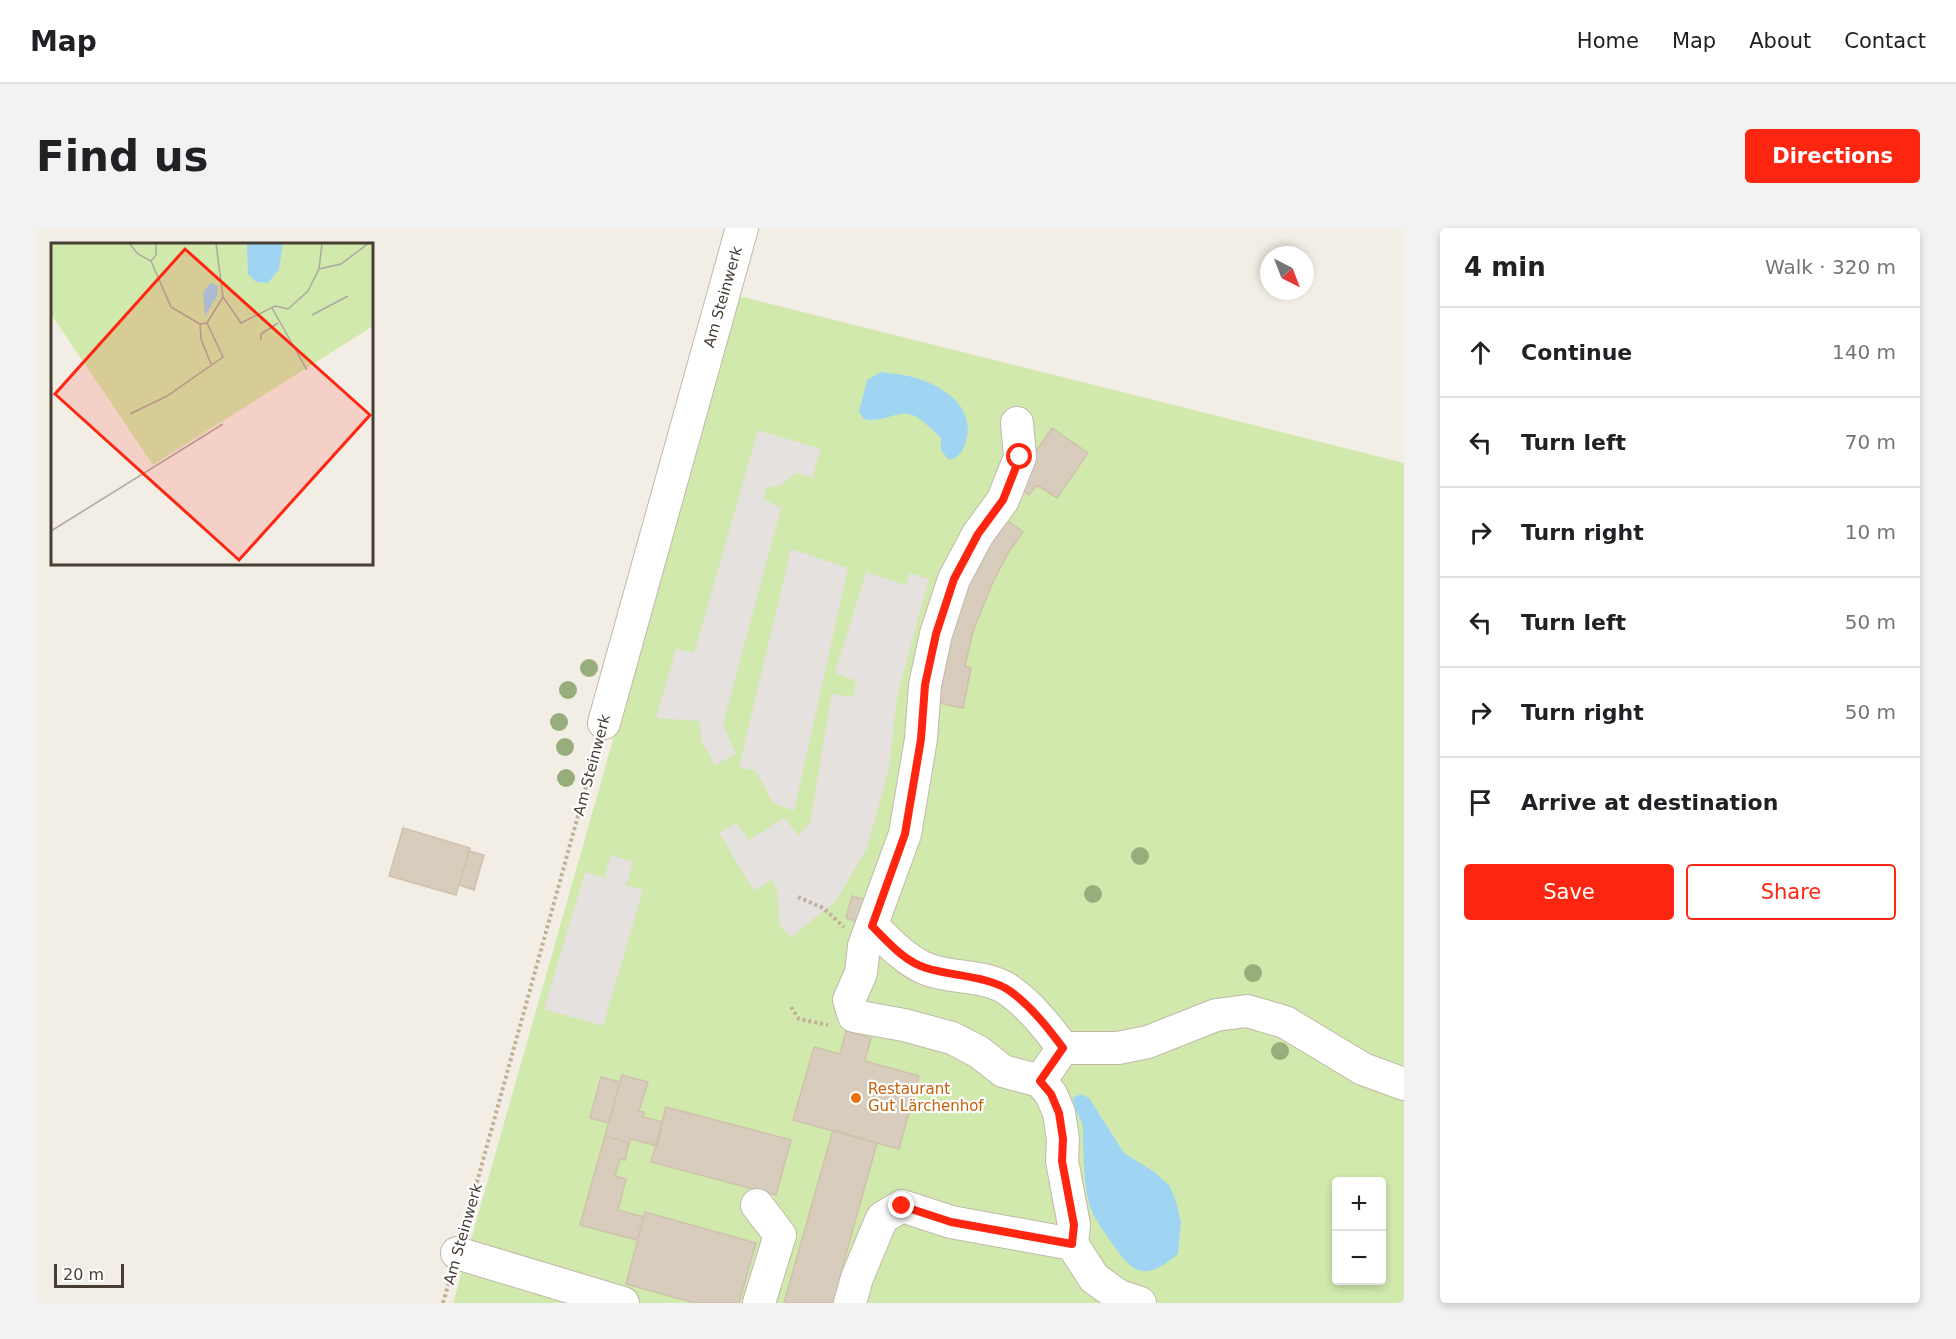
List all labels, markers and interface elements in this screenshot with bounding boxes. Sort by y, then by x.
text: Map [30,25,97,58]
text: Home [1577,29,1639,53]
text: Map [1672,29,1716,53]
text: About [1749,29,1811,53]
text: Contact [1844,29,1926,53]
button: Directions [1745,129,1920,183]
text: Find us [36,132,209,181]
inset map [51,243,374,566]
street label: Am Steinwerk [700,244,746,350]
north arrow [1260,246,1314,300]
text: 4 min [1464,252,1546,282]
text: Walk · 320 m [1765,255,1896,279]
icon: ahead [1464,336,1497,369]
text: Continue [1521,340,1632,365]
text: 140 m [1832,340,1896,364]
icon: left [1464,426,1497,459]
text: Turn left [1521,430,1626,455]
text: 70 m [1845,430,1896,454]
route start [1006,443,1032,469]
icon: right [1464,516,1497,549]
text: Turn right [1521,520,1644,545]
text: 10 m [1845,520,1896,544]
icon: left [1464,606,1497,639]
text: Turn left [1521,610,1626,635]
text: 50 m [1845,610,1896,634]
icon: right [1464,696,1497,729]
text: Turn right [1521,700,1644,725]
text: 50 m [1845,700,1896,724]
street label: Am Steinwerk [570,712,614,818]
icon: arrive [1464,786,1497,819]
text: Arrive at destination [1521,790,1778,815]
button: Save [1464,864,1674,920]
button: Share [1686,864,1896,920]
place label: Restaurant Gut Lärchenhof [868,1080,984,1115]
marker: Restaurant Gut Lärchenhof [849,1091,863,1105]
map controls [1332,1177,1386,1285]
button: + [1332,1177,1386,1231]
street label: Am Steinwerk [440,1181,486,1287]
route end [888,1192,914,1218]
button: − [1332,1231,1386,1285]
scale bar [54,1261,124,1288]
text: 20 m [63,1265,104,1284]

